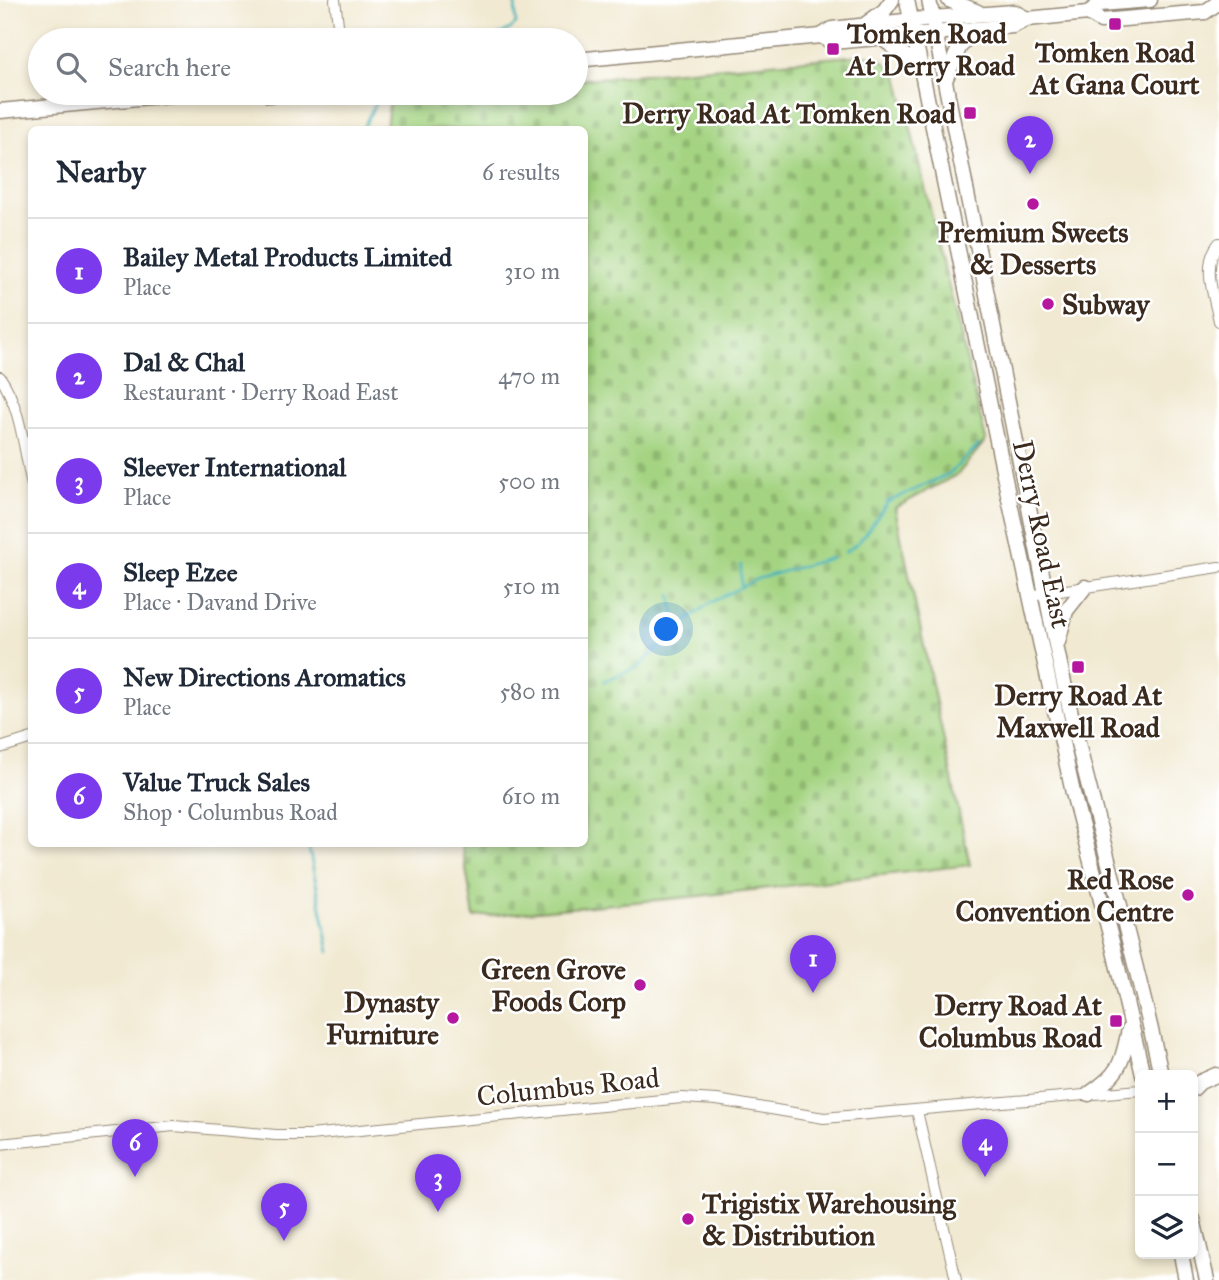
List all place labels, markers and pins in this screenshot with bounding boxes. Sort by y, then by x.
place label: Tomken Road At Derry Road [845,16,1016,83]
marker: Tomken Road At Gana Court [1107,16,1123,32]
place label: Tomken Road At Gana Court [1029,35,1199,102]
marker: Tomken Road At Derry Road [825,41,841,57]
place label: Derry Road At Tomken Road [622,96,957,131]
marker: Derry Road At Tomken Road [962,105,978,121]
pin: 2 [1007,116,1053,174]
marker: Premium Sweets & Desserts [1025,196,1041,212]
place label: Premium Sweets & Desserts [938,215,1128,282]
place label: Subway [1062,287,1150,322]
marker: Subway [1040,296,1056,312]
marker: Derry Road At Maxwell Road [1070,659,1086,675]
place label: Derry Road At Maxwell Road [994,678,1162,745]
place label: Red Rose Convention Centre [955,862,1174,929]
marker: Red Rose Convention Centre [1180,887,1196,903]
pin: 1 [790,935,836,993]
place label: Green Grove Foods Corp [481,952,626,1019]
marker: Green Grove Foods Corp [632,977,648,993]
place label: Dynasty Furniture [326,985,440,1052]
place label: Derry Road At Columbus Road [919,988,1103,1055]
marker: Dynasty Furniture [445,1010,461,1026]
marker: Derry Road At Columbus Road [1108,1013,1124,1029]
pin: 6 [112,1119,158,1177]
pin: 4 [962,1119,1008,1177]
pin: 3 [415,1154,461,1212]
pin: 5 [261,1183,307,1241]
place label: Trigistix Warehousing & Distribution [702,1186,956,1253]
marker: Trigistix Warehousing & Distribution [680,1211,696,1227]

